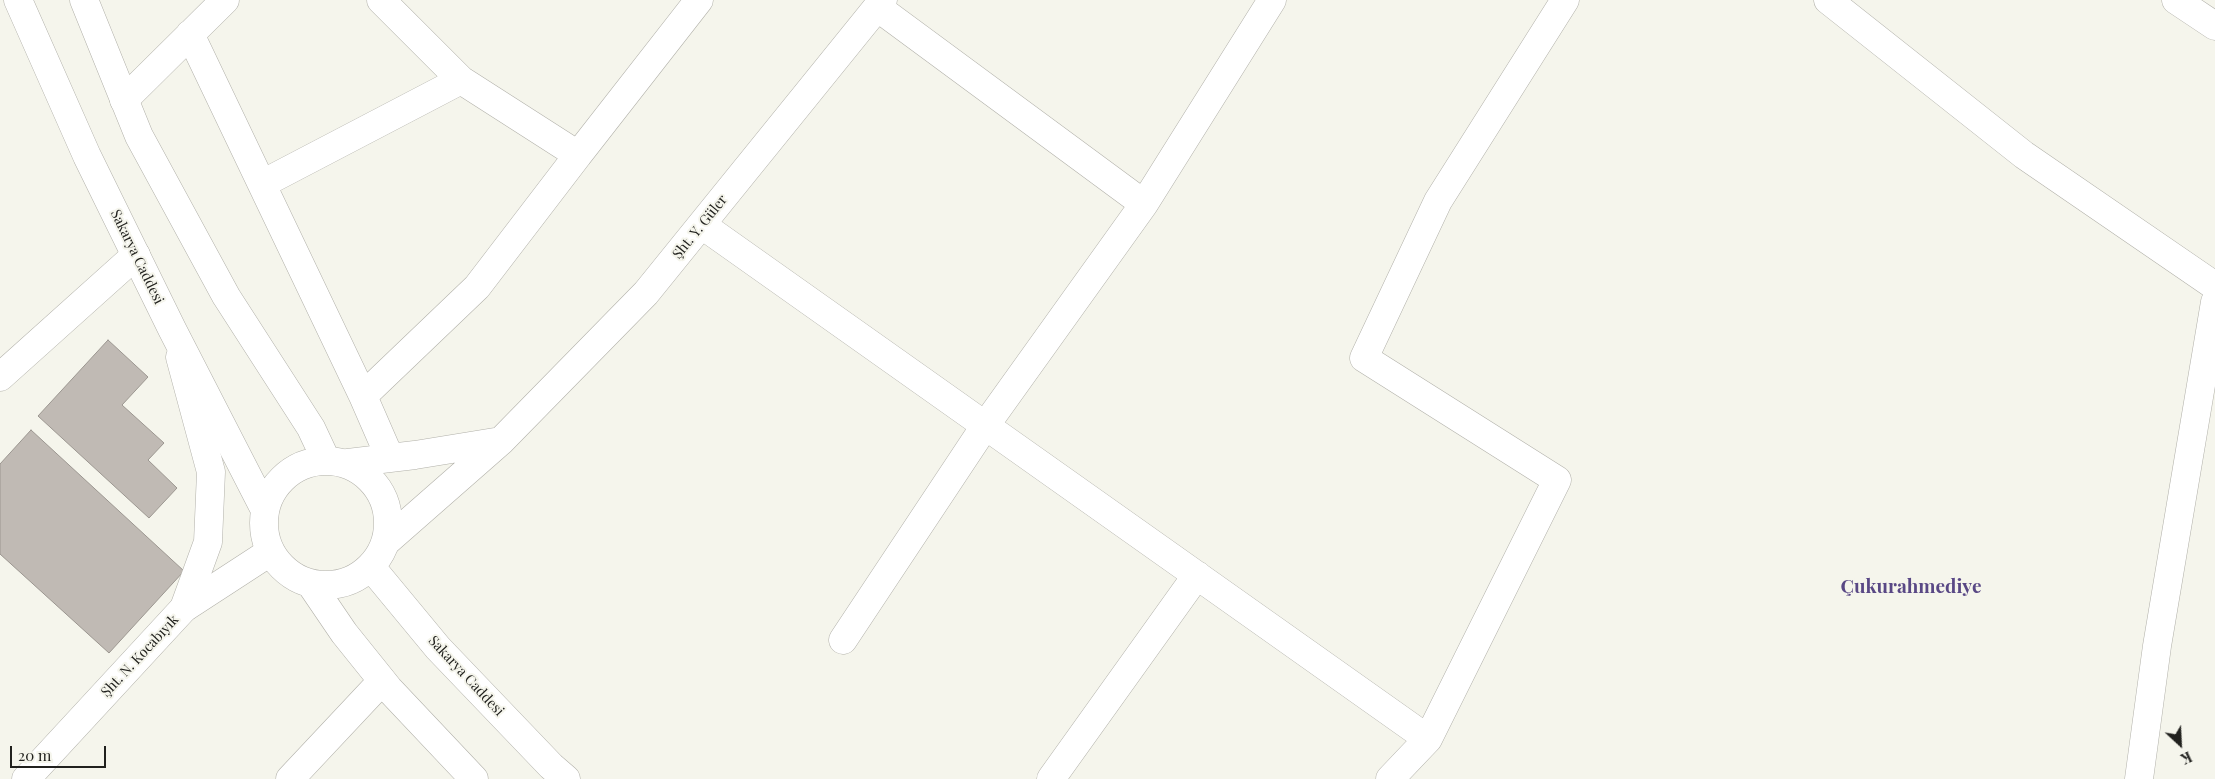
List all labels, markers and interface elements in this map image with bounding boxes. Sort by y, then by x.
street label: Şht. Y. Güler [669,192,731,262]
street label: Sakarya Caddesi [107,207,167,307]
district label: Çukurahmediye [1840,576,1982,598]
street label: Şht. N. Kocabıyık [98,612,182,700]
street label: Sakarya Caddesi [425,633,507,719]
north arrow [2155,719,2205,769]
scale bar [12,736,109,768]
text: 20 m [18,745,51,765]
text: K [2178,747,2195,769]

